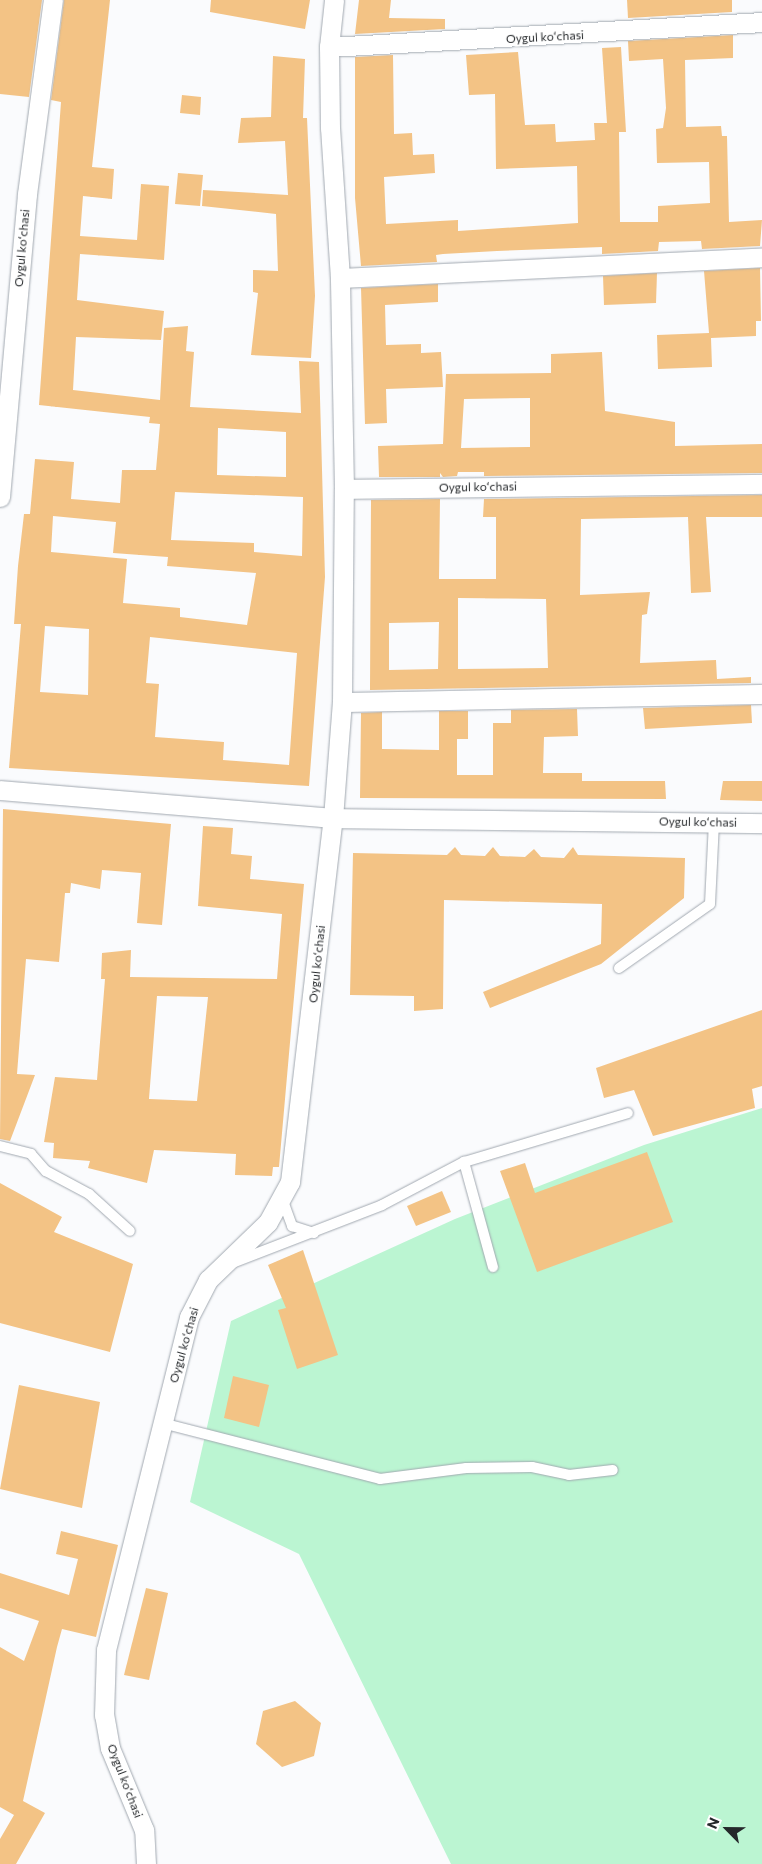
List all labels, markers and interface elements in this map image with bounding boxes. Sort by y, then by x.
street label: Oygul koʻchasi [506,28,584,46]
street label: Oygul koʻchasi [11,208,33,288]
street label: Oygul koʻchasi [439,479,517,495]
street label: Oygul koʻchasi [659,814,737,830]
street label: Oygul koʻchasi [306,924,328,1004]
street label: Oygul koʻchasi [166,1305,202,1385]
street label: Oygul koʻchasi [104,1742,146,1820]
north arrow [702,1804,752,1854]
text: N [703,1815,723,1831]

